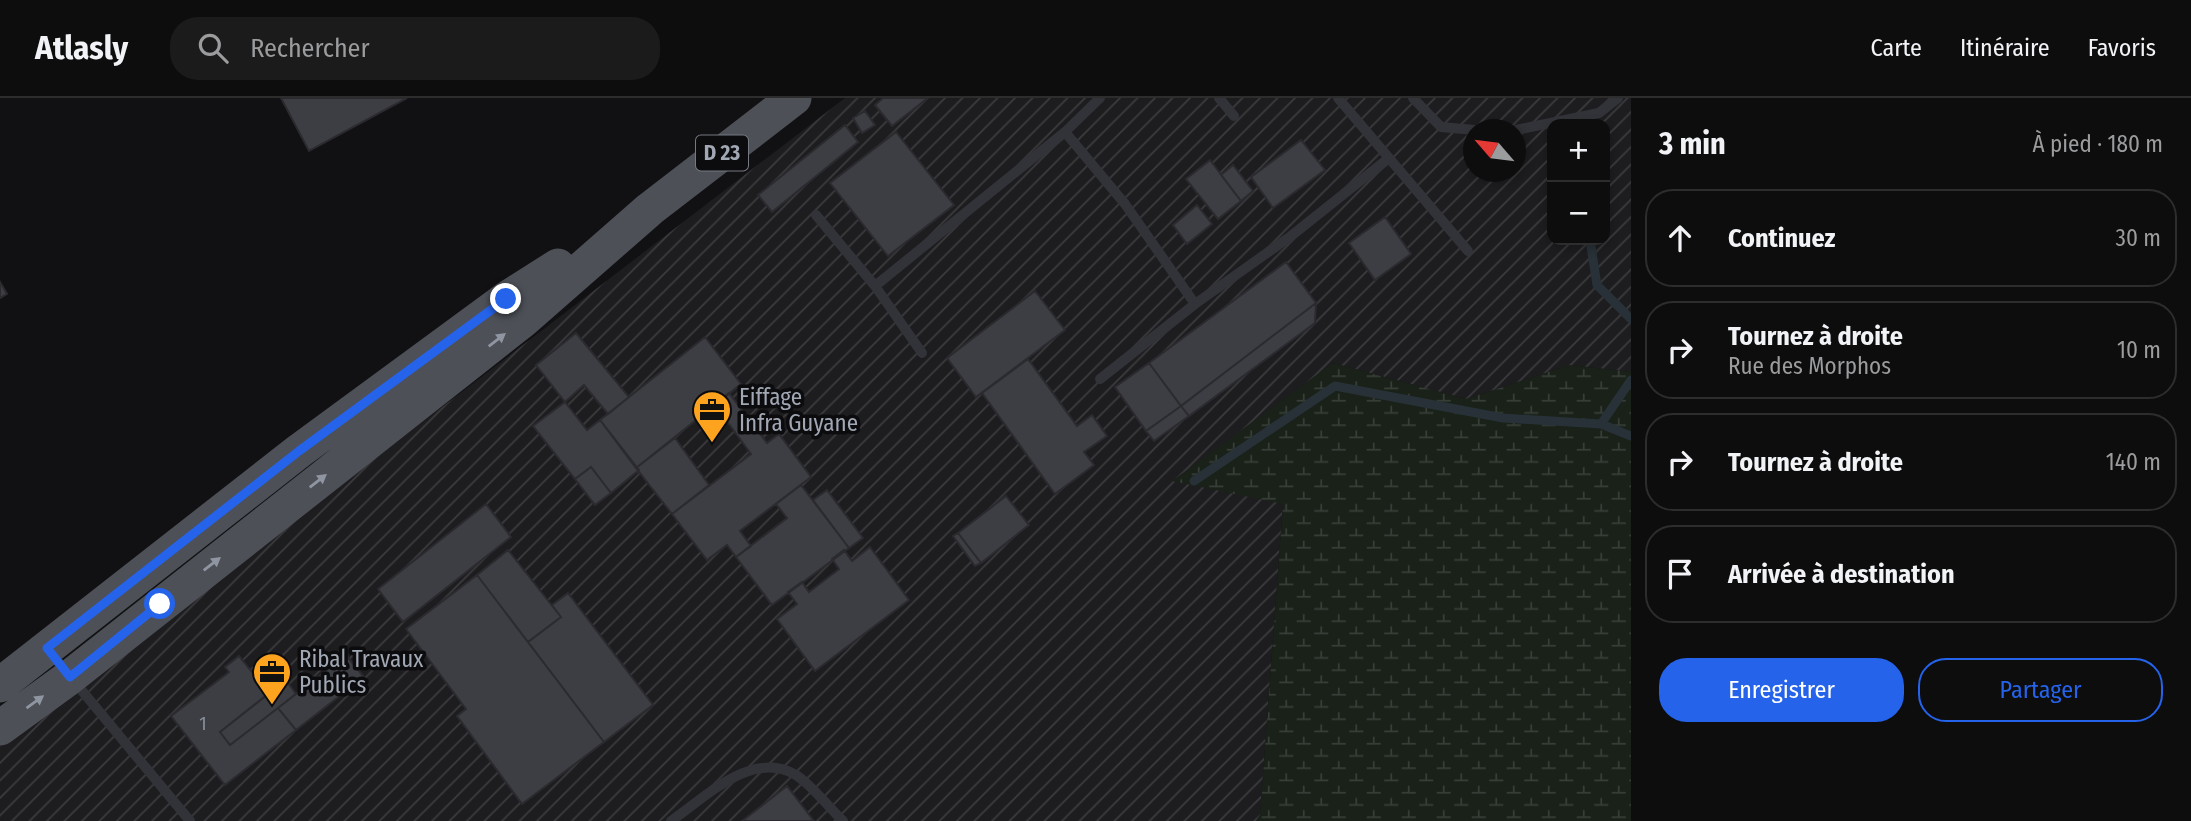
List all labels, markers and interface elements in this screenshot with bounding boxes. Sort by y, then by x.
search box [170,17,660,80]
text: Atlasly [35,28,128,68]
icon: search [194,29,232,67]
text: Rechercher [250,33,370,64]
text: Carte [1871,34,1922,62]
text: Itinéraire [1960,34,2050,62]
text: Favoris [2088,34,2156,62]
north arrow [1463,119,1526,182]
map controls [1547,119,1610,245]
button: + [1547,119,1610,182]
text: 3 min [1659,126,1726,162]
text: À pied · 180 m [2033,130,2163,158]
road number: D 23 [696,136,748,170]
button: − [1547,182,1610,245]
icon: ahead [1661,219,1699,257]
text: Continuez [1728,223,1835,254]
text: 30 m [2116,224,2161,252]
route end [490,283,521,314]
text: Tournez à droite [1728,321,1903,352]
icon: right [1661,331,1699,369]
one-way arrow [487,333,505,348]
text: 10 m [2117,336,2161,364]
text: Rue des Morphos [1728,352,1891,380]
place label: Eiffage Infra Guyane [739,383,858,437]
office icon: Eiffage Infra Guyane [691,389,733,444]
icon: right [1661,443,1699,481]
text: Tournez à droite [1728,447,1903,478]
text: 140 m [2106,448,2161,476]
one-way arrow [308,474,326,489]
icon: arrive [1661,555,1699,593]
one-way arrow [203,557,221,571]
text: Arrivée à destination [1728,559,1955,590]
route start [144,588,175,619]
place label: Ribal Travaux Publics [299,645,423,699]
office icon: Ribal Travaux Publics [251,651,293,706]
button: Enregistrer [1659,658,1904,722]
button: Partager [1918,658,2163,722]
one-way arrow [26,696,44,710]
house number: 1 [199,712,207,735]

